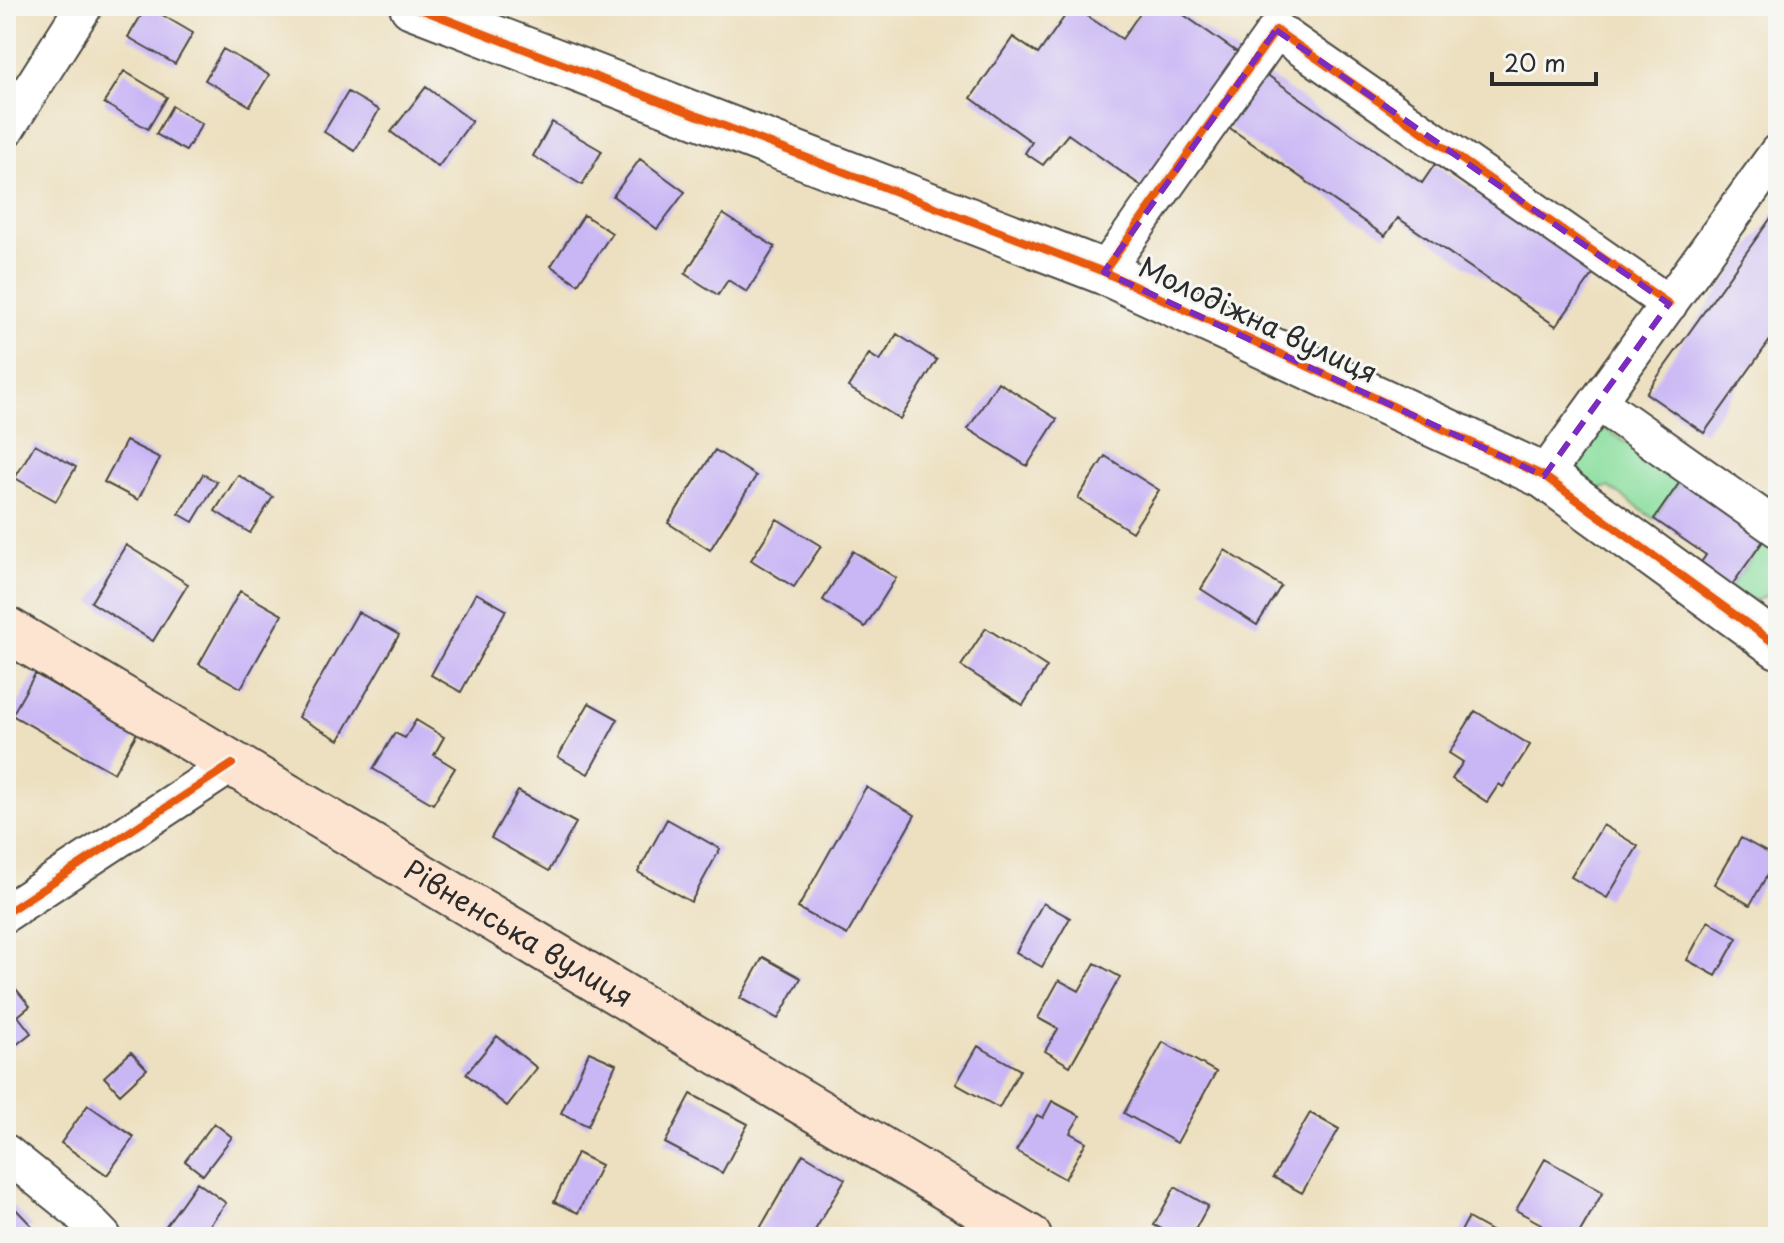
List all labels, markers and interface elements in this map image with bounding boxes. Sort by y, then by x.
scale bar [1492,36,1596,86]
text: 20 m [1504,44,1566,80]
street label: Молодіжна вулиця [1132,244,1385,393]
street label: Рівненська вулиця [396,847,642,1017]

